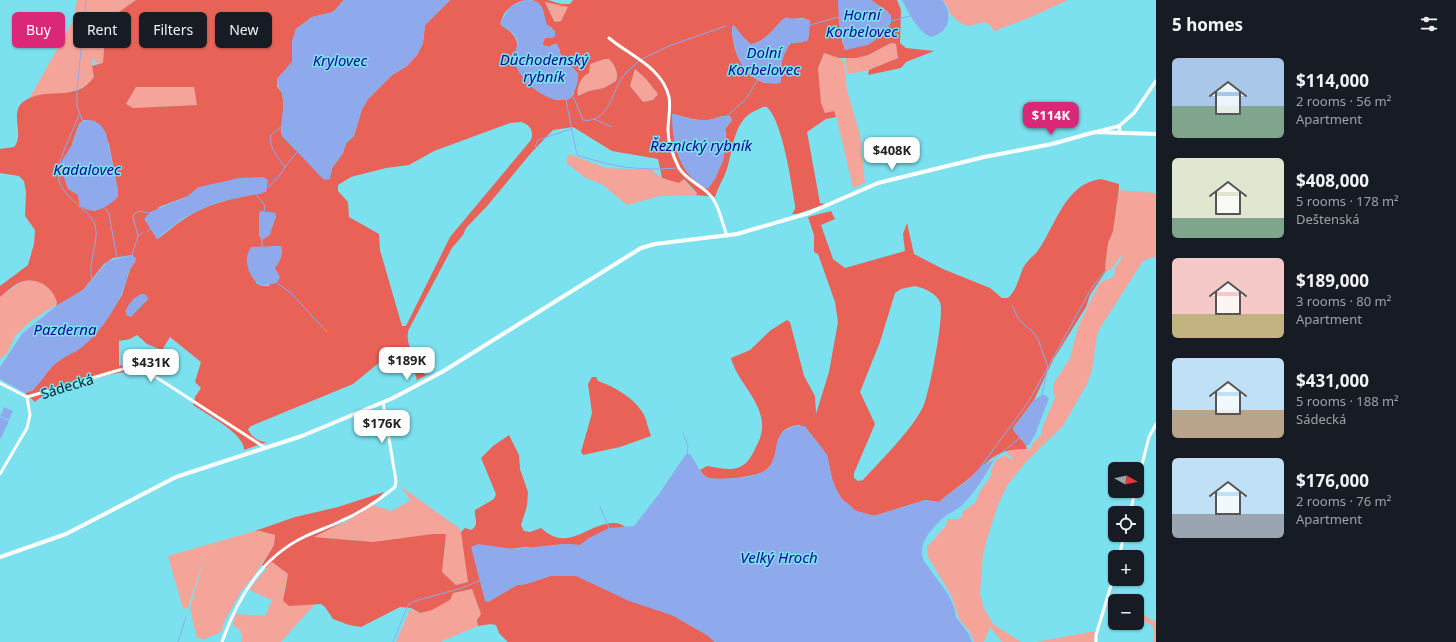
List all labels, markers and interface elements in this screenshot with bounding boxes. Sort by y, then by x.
water label: Horní Korbelovec [826,4,898,41]
chip: Buy [12,12,65,48]
chip: Rent [73,12,131,48]
chip: Filters [139,12,207,48]
chip: New [215,12,272,48]
text: 5 homes [1172,13,1243,36]
icon: filters [1418,13,1440,35]
water label: Dolní Korbelovec [728,42,800,79]
water label: Důchodenský rybník [500,49,589,86]
water label: Krylovec [313,50,368,70]
text: $114,000 [1296,69,1369,92]
icon: home [1204,74,1252,122]
text: 2 rooms · 56 m² [1296,92,1391,110]
pin: $114K [1023,102,1079,136]
text: $114K [1032,106,1070,124]
text: Apartment [1296,110,1362,128]
water label: Řeznický rybník [650,135,753,155]
pin: $408K [864,137,920,171]
text: $408K [873,141,911,159]
water label: Kadalovec [53,159,121,179]
text: $408,000 [1296,169,1369,192]
icon: home [1204,174,1252,222]
text: 5 rooms · 178 m² [1296,192,1399,210]
text: Deštenská [1296,210,1360,228]
text: $189,000 [1296,269,1369,292]
icon: home [1204,274,1252,322]
text: 3 rooms · 80 m² [1296,292,1391,310]
text: Apartment [1296,310,1362,328]
water label: Pazderna [33,319,97,339]
pin: $189K [379,347,435,381]
pin: $431K [123,349,179,383]
text: $189K [388,351,426,369]
text: $431K [132,353,170,371]
street label: Sádecká [38,369,96,403]
text: $431,000 [1296,369,1369,392]
icon: home [1204,374,1252,422]
text: 5 rooms · 188 m² [1296,392,1399,410]
pin: $176K [354,410,410,444]
text: Sádecká [1296,410,1346,428]
text: $176K [363,414,401,432]
north arrow [1108,462,1144,498]
map controls [1108,462,1144,630]
text: $176,000 [1296,469,1369,492]
icon: home [1204,474,1252,522]
text: 2 rooms · 76 m² [1296,492,1391,510]
button: locate [1108,506,1144,542]
text: Apartment [1296,510,1362,528]
water label: Velký Hroch [740,547,818,567]
button: + [1108,550,1144,586]
button: − [1108,594,1144,630]

